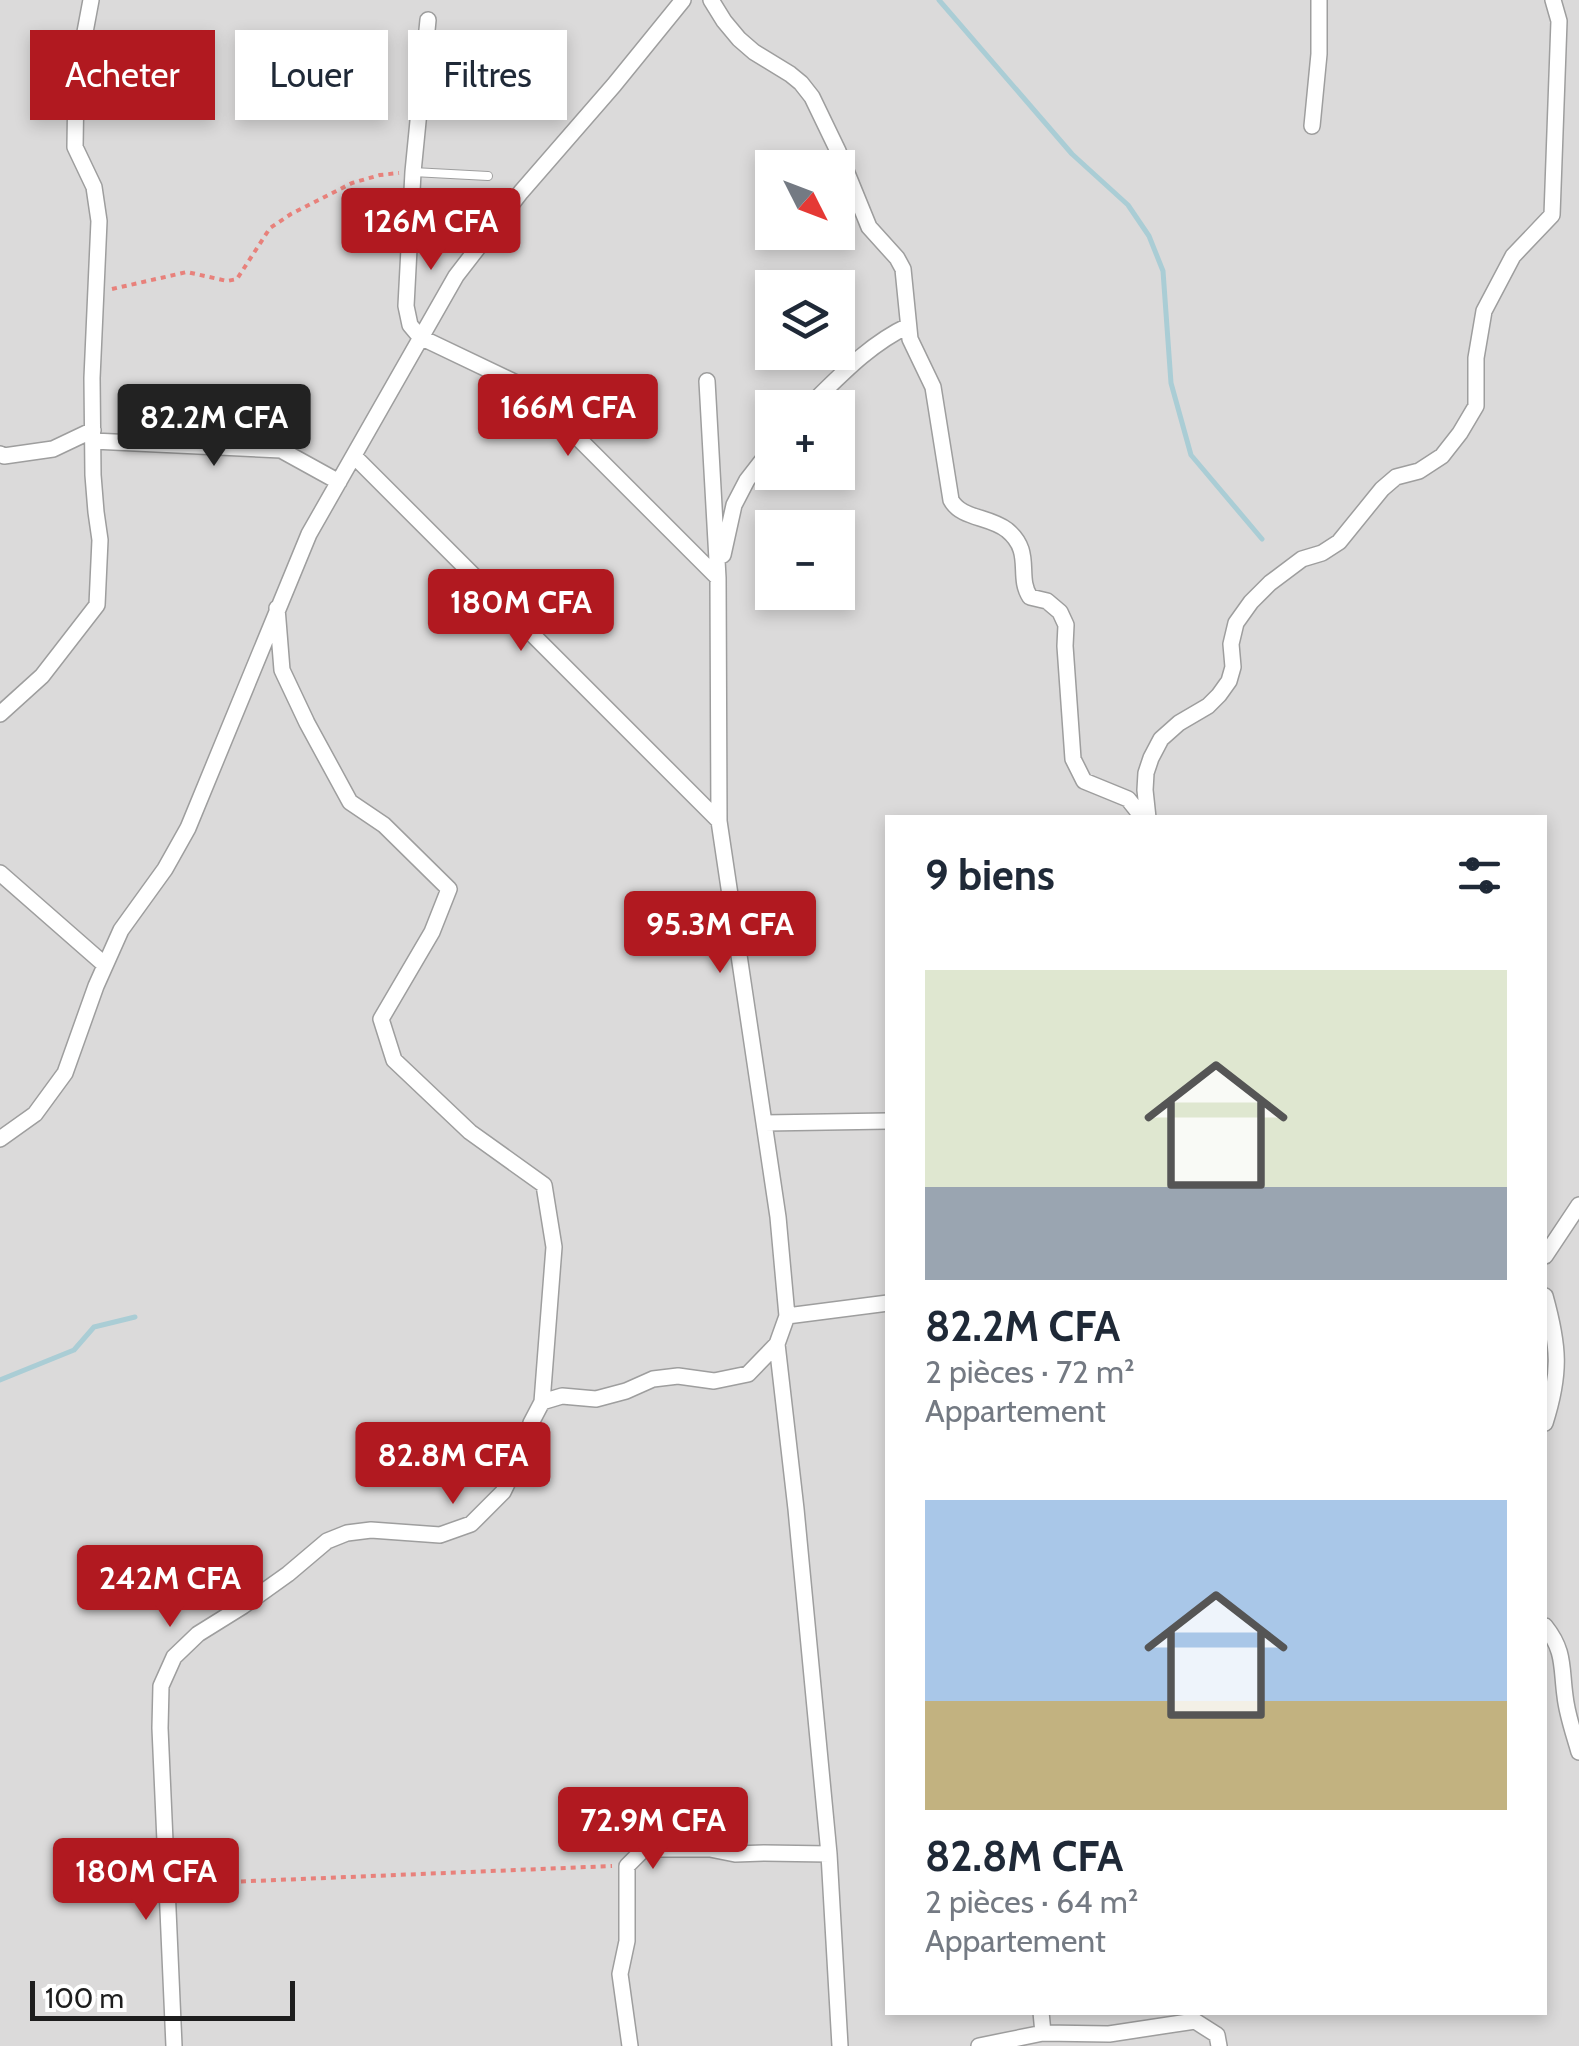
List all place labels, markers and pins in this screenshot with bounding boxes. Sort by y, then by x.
pin: 126M CFA [328,188,534,273]
pin: 166M CFA [465,374,671,459]
pin: 82.2M CFA [100,384,328,469]
pin: 180M CFA [418,569,624,654]
pin: 95.3M CFA [606,891,834,976]
pin: 82.8M CFA [339,1422,567,1507]
pin: 242M CFA [67,1545,273,1630]
pin: 72.9M CFA [539,1787,767,1872]
pin: 180M CFA [43,1838,249,1923]

